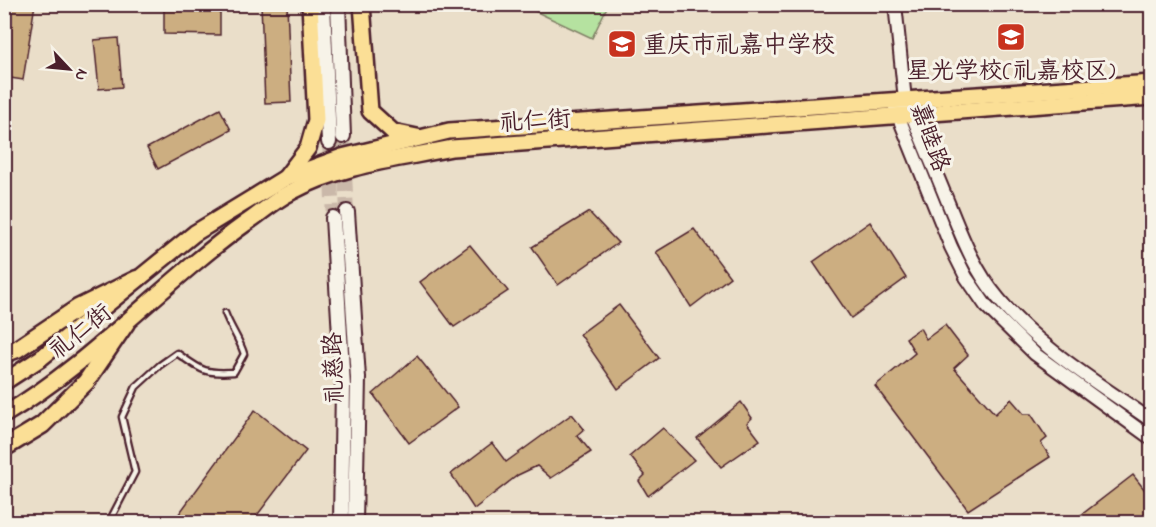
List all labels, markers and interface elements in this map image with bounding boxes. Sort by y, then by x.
school or university icon: 星光学校(礼嘉校区) [995,21,1027,53]
school or university icon: 重庆市礼嘉中学校 [606,28,638,60]
place label: 重庆市礼嘉中学校 [643,29,835,64]
north arrow [39,39,99,99]
place label: 星光学校(礼嘉校区) [906,55,1116,90]
text: N [67,65,94,85]
street label: 嘉睦路 [900,98,957,178]
street label: 礼仁街 [498,103,572,142]
street label: 礼仁街 [43,297,121,369]
street label: 礼慈路 [317,331,354,405]

